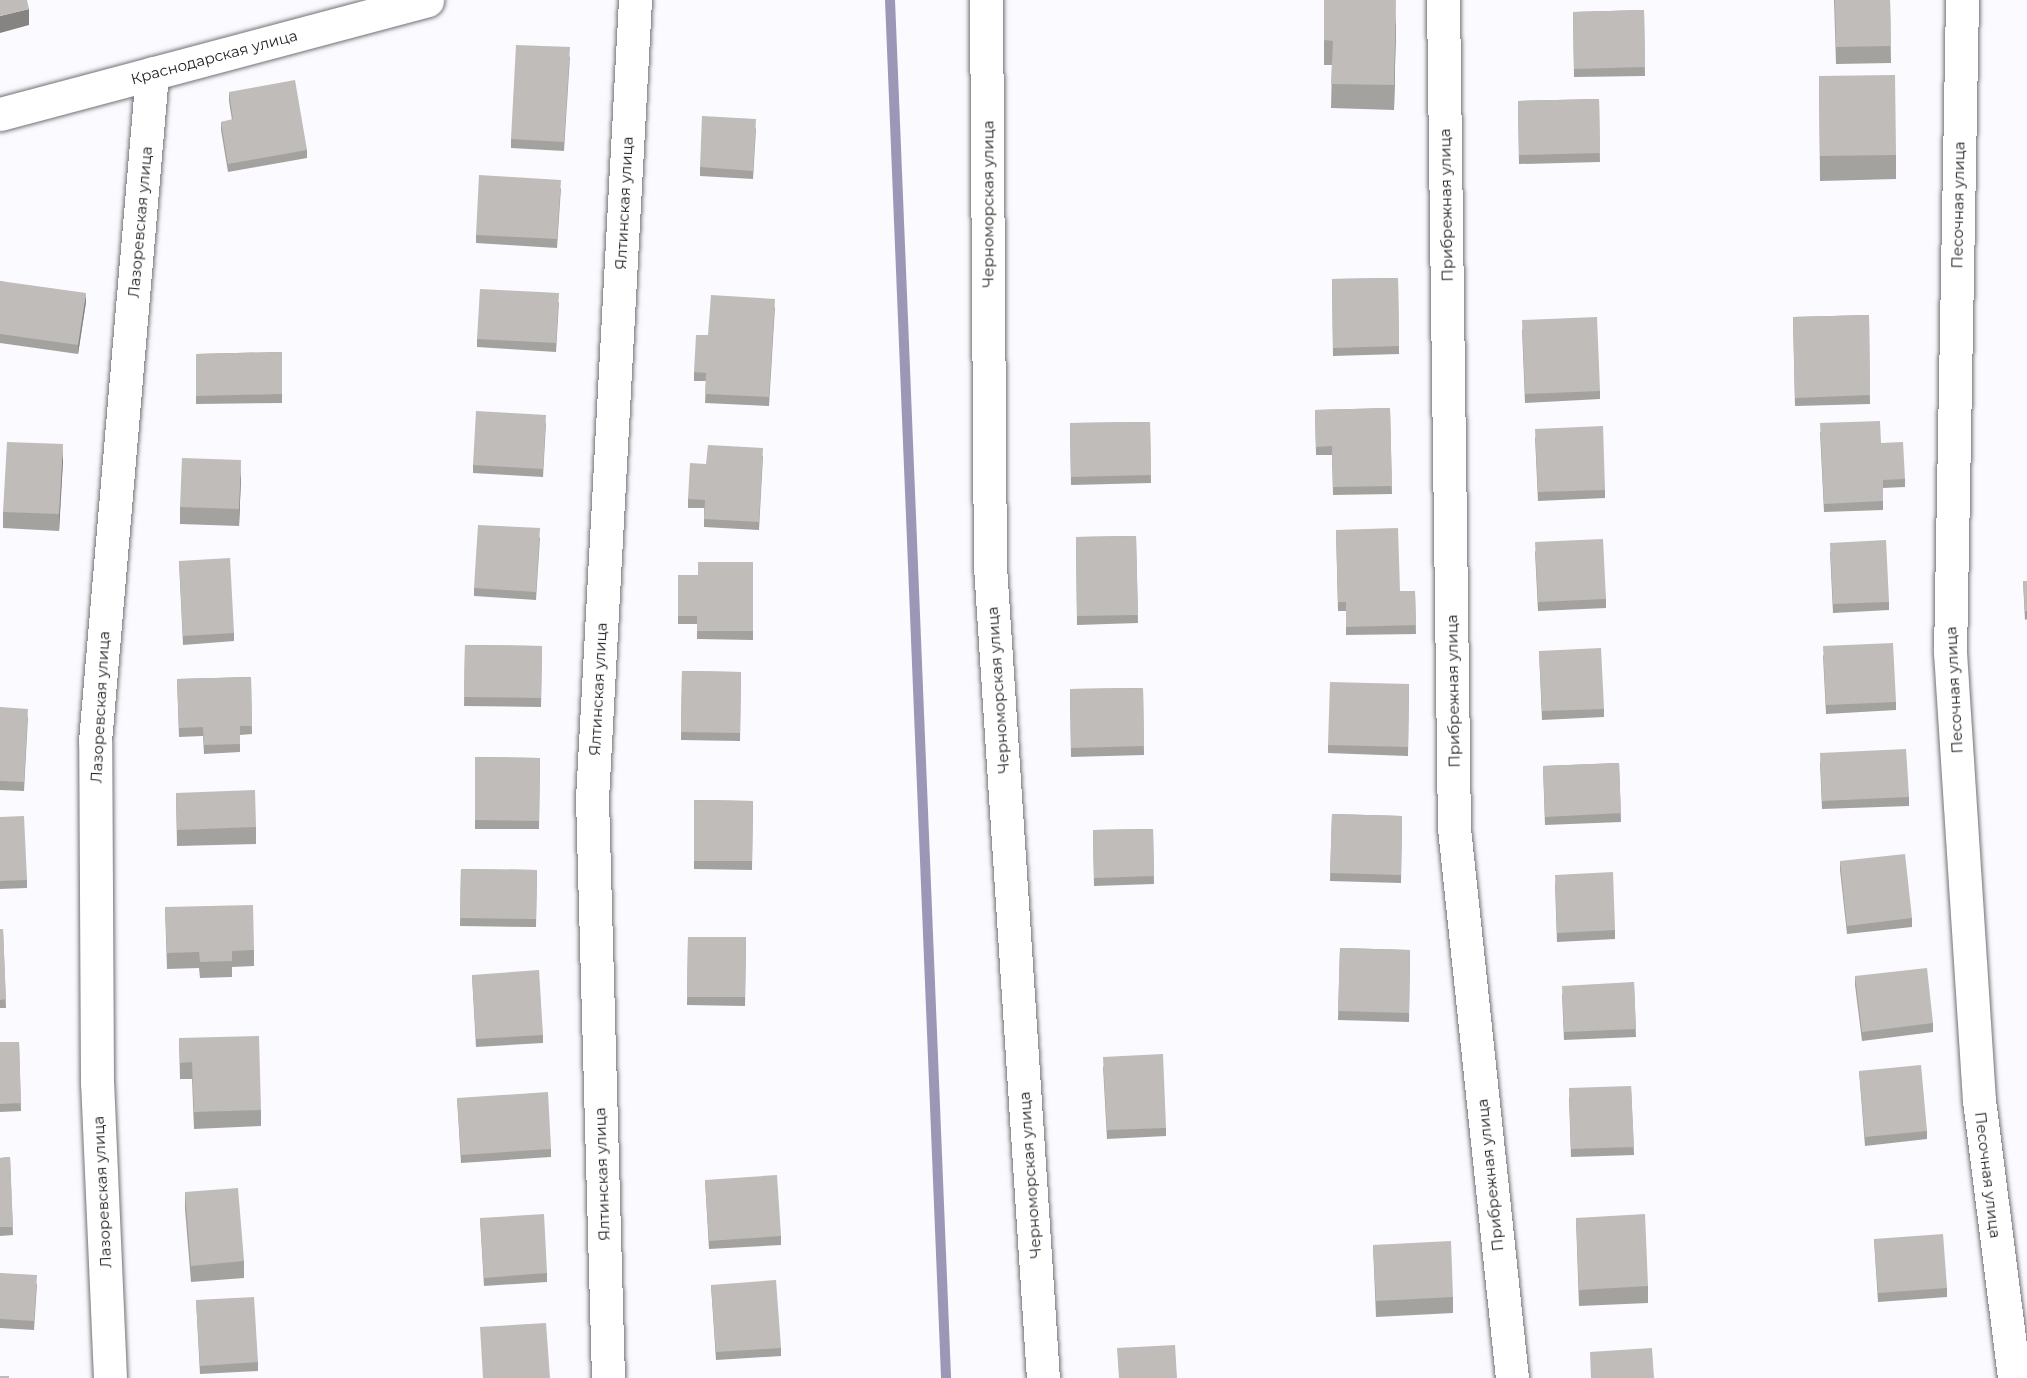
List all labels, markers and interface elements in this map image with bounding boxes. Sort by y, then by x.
street label: Краснодарская улица [129,26,299,88]
street label: Черноморская улица [979,120,997,288]
street label: Прибрежная улица [1436,128,1456,282]
street label: Ялтинская улица [612,136,636,270]
street label: Песочная улица [1948,141,1968,269]
street label: Лазоревская улица [124,145,156,299]
street label: Черноморская улица [983,606,1013,774]
street label: Прибрежная улица [1443,614,1463,768]
street label: Ялтинская улица [586,622,610,756]
street label: Песочная улица [1942,626,1966,754]
street label: Лазоревская улица [87,630,113,784]
street label: Черноморская улица [1015,1091,1045,1259]
street label: Прибрежная улица [1473,1098,1507,1252]
street label: Ялтинская улица [591,1107,613,1241]
street label: Песочная улица [1971,1111,2005,1239]
street label: Лазоревская улица [89,1115,115,1269]

